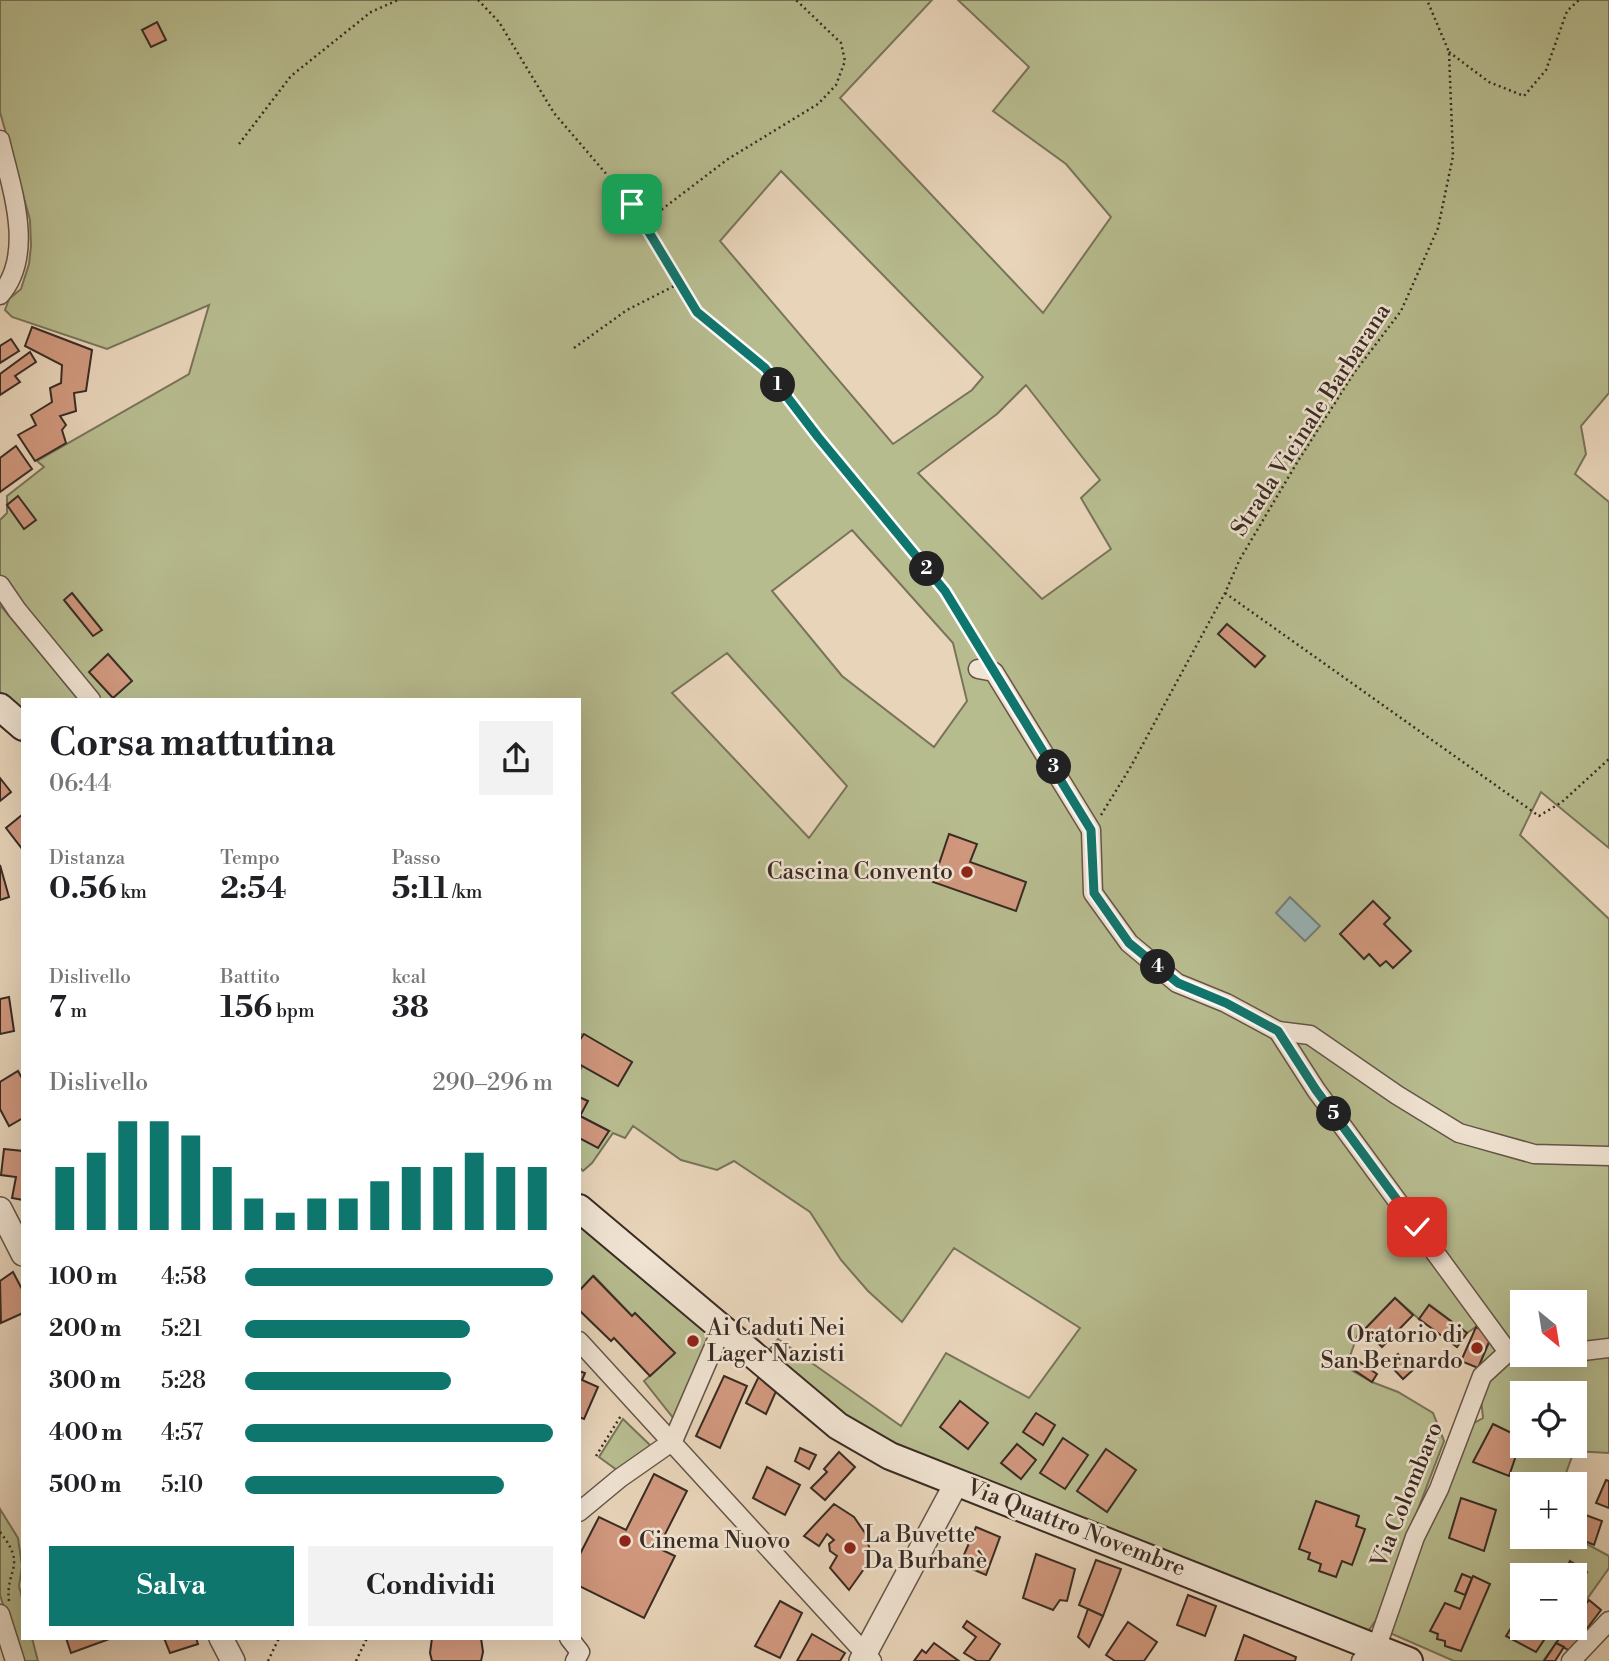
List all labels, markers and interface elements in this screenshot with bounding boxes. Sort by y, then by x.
pin [602,174,662,234]
icon: arrive [613,185,651,223]
street label: Strada Vicinale Barbarana [1225,298,1397,542]
pin: 1 [760,368,796,402]
text: 1 [773,372,782,396]
pin: 2 [909,552,944,586]
text: 2 [921,556,932,580]
text: Corsa mattutina [49,720,335,767]
button: share [479,721,553,795]
pin: 3 [1036,750,1072,784]
text: 3 [1048,754,1059,778]
text: 06:44 [49,770,111,798]
text: Distanza [49,846,125,870]
text: Tempo [220,846,280,870]
text: Passo [392,846,441,870]
place label: Cascina Convento [767,858,953,886]
marker: Cascina Convento [959,864,975,880]
text: 0.56 [49,870,117,908]
text: 2:54 [220,870,286,908]
text: 5:11 [392,870,448,908]
text: km [117,880,147,904]
text: /km [448,880,482,904]
pin: 4 [1140,950,1176,984]
text: 4 [1151,954,1164,978]
text: Dislivello [49,965,131,989]
text: Battito [220,965,280,989]
text: kcal [392,965,426,989]
text: 7 [49,989,67,1027]
text: 156 [220,989,272,1027]
text: 38 [392,989,429,1027]
text: m [67,999,87,1023]
text: bpm [272,999,315,1023]
text: Dislivello [49,1069,148,1097]
text: 290–296 m [432,1069,553,1097]
pin: 5 [1316,1096,1352,1132]
text: 5 [1328,1101,1339,1125]
pin [1387,1197,1447,1257]
icon: check [1398,1208,1436,1246]
text: 100 m [49,1263,117,1291]
text: 4:58 [161,1263,207,1291]
north arrow [1510,1290,1587,1367]
map controls [1510,1290,1587,1640]
place label: Ai Caduti Nei Lager Nazisti [706,1314,845,1368]
text: 200 m [49,1315,121,1343]
text: 5:21 [161,1315,202,1343]
place label: Oratorio di San Bernardo [1321,1321,1463,1375]
marker: Ai Caduti Nei Lager Nazisti [685,1333,701,1349]
marker: Oratorio di San Bernardo [1469,1340,1485,1356]
text: 300 m [49,1367,121,1395]
text: 5:28 [161,1367,206,1395]
button: locate [1510,1381,1587,1458]
street label: Via Colombaro [1365,1418,1449,1573]
text: 400 m [49,1419,122,1447]
text: 4:57 [161,1419,203,1447]
text: 500 m [49,1471,121,1499]
text: 5:10 [161,1471,203,1499]
button: + [1510,1472,1587,1549]
street label: Via Quattro Novembre [962,1473,1189,1583]
place label: La Buvette Da Burbanè [864,1521,987,1575]
place label: Cinema Nuovo [639,1527,790,1555]
marker: Cinema Nuovo [617,1533,633,1549]
marker: La Buvette Da Burbanè [842,1540,858,1556]
button: Salva [49,1546,294,1626]
button: Condividi [308,1546,553,1626]
button: − [1510,1563,1587,1640]

